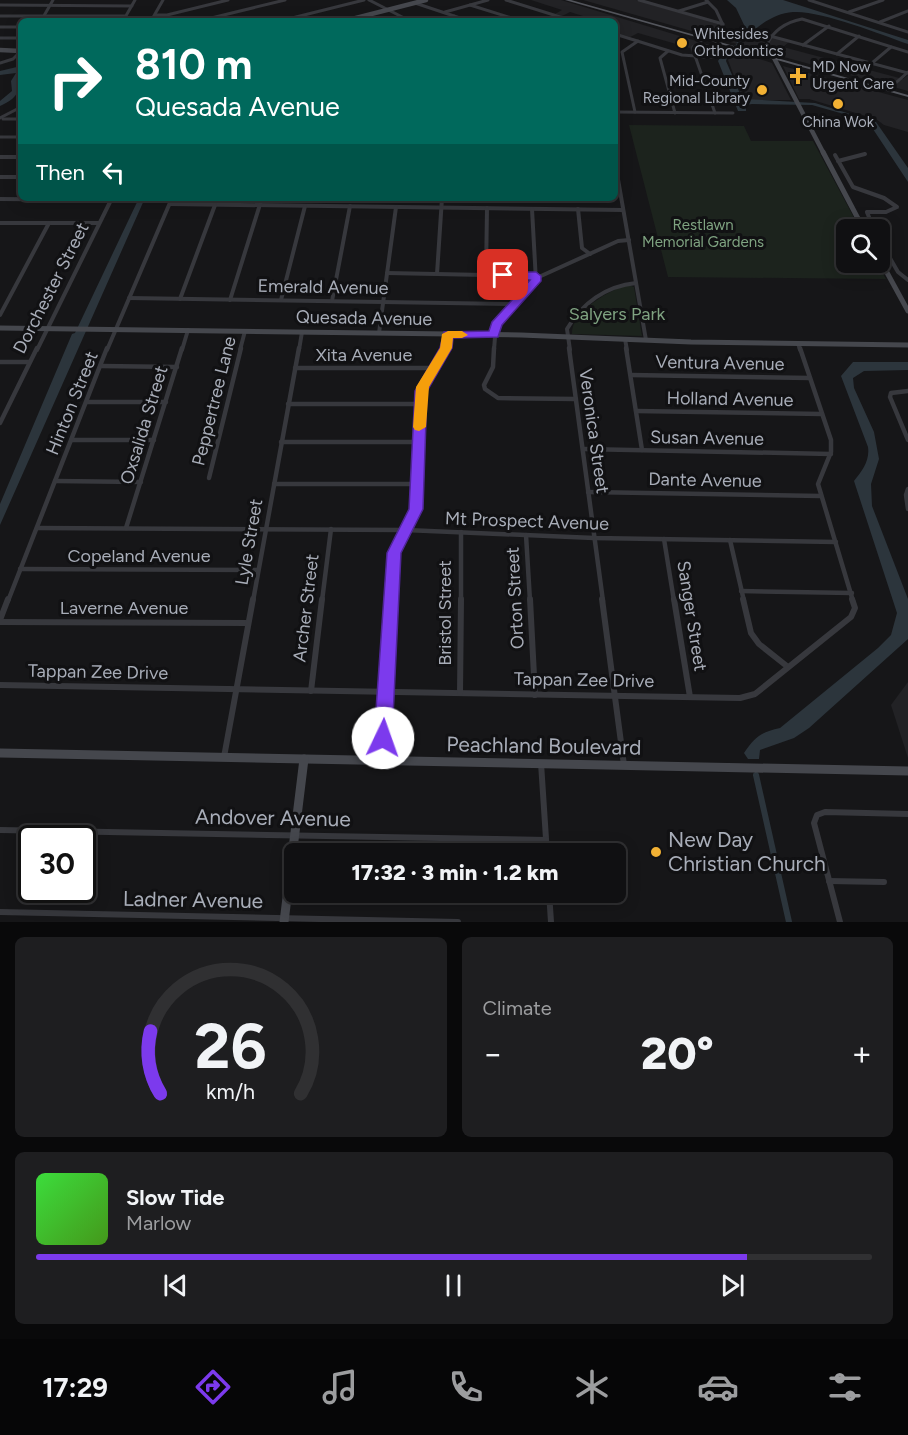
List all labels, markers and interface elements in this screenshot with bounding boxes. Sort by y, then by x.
place label: Whitesides Orthodontics [694,25,784,60]
marker: Whitesides Orthodontics [675,36,689,50]
text: 810 m [135,39,252,90]
icon: right [36,42,114,120]
place label: MD Now Urgent Care [812,58,894,93]
marker: MD Now Urgent Care [789,67,807,85]
place label: Mid-County Regional Library [643,72,750,107]
marker: Mid-County Regional Library [755,83,769,97]
text: Quesada Avenue [135,90,340,123]
marker: China Wok [831,97,845,111]
place label: China Wok [802,113,875,131]
icon: left [97,156,130,189]
text: Then [36,159,85,186]
park label: Restlawn Memorial Gardens [642,216,764,251]
street label: Dorchester Street [8,218,94,357]
map controls [836,219,890,273]
button: search [836,219,890,273]
pin [477,249,528,300]
icon: arrive [486,258,519,291]
street label: Emerald Avenue [257,275,389,299]
park label: Salyers Park [569,303,665,325]
street label: Quesada Avenue [296,306,433,330]
street label: Peppertree Lane [187,334,241,468]
street label: Xita Avenue [316,344,412,366]
street label: Hinton Street [41,348,103,458]
street label: Ventura Avenue [655,351,785,375]
street label: Oxsalida Street [116,363,173,487]
street label: Veronica Street [574,367,614,495]
street label: Holland Avenue [666,387,794,411]
street label: Susan Avenue [650,426,764,450]
street label: Dante Avenue [648,468,762,492]
street label: Lyle Street [231,497,267,587]
street label: Mt Prospect Avenue [445,507,610,535]
street label: Copeland Avenue [68,545,211,567]
street label: Orton Street [501,546,529,650]
street label: Archer Street [288,552,324,663]
street label: Sanger Street [672,559,712,673]
street label: Bristol Street [434,560,456,666]
street label: Laverne Avenue [60,597,188,619]
street label: Tappan Zee Drive [28,660,168,684]
street label: Tappan Zee Drive [514,668,654,692]
position arrow [351,706,415,770]
street label: Peachland Boulevard [446,731,642,760]
street label: Andover Avenue [195,804,351,831]
speed limit sign: 30 [18,825,96,903]
place label: New Day Christian Church [668,827,826,876]
marker: New Day Christian Church [649,845,663,859]
text: 17:32 · 3 min · 1.2 km [352,859,558,886]
street label: Ladner Avenue [123,886,263,913]
text: Climate [483,996,552,1020]
text: 26 [195,1009,267,1084]
text: 20° [641,1026,714,1080]
text: − [483,1034,503,1073]
text: + [851,1034,872,1073]
text: km/h [206,1079,255,1104]
text: Slow Tide [126,1184,225,1211]
text: Marlow [126,1211,191,1235]
icon: previous [159,1269,192,1302]
icon: pause [437,1269,470,1302]
icon: next [716,1269,749,1302]
icon: directions [192,1366,234,1408]
icon: music [319,1366,361,1408]
icon: phone [445,1366,487,1408]
icon: climate [571,1366,613,1408]
icon: car [697,1366,739,1408]
icon: filters [824,1366,866,1408]
text: 17:29 [42,1371,108,1404]

